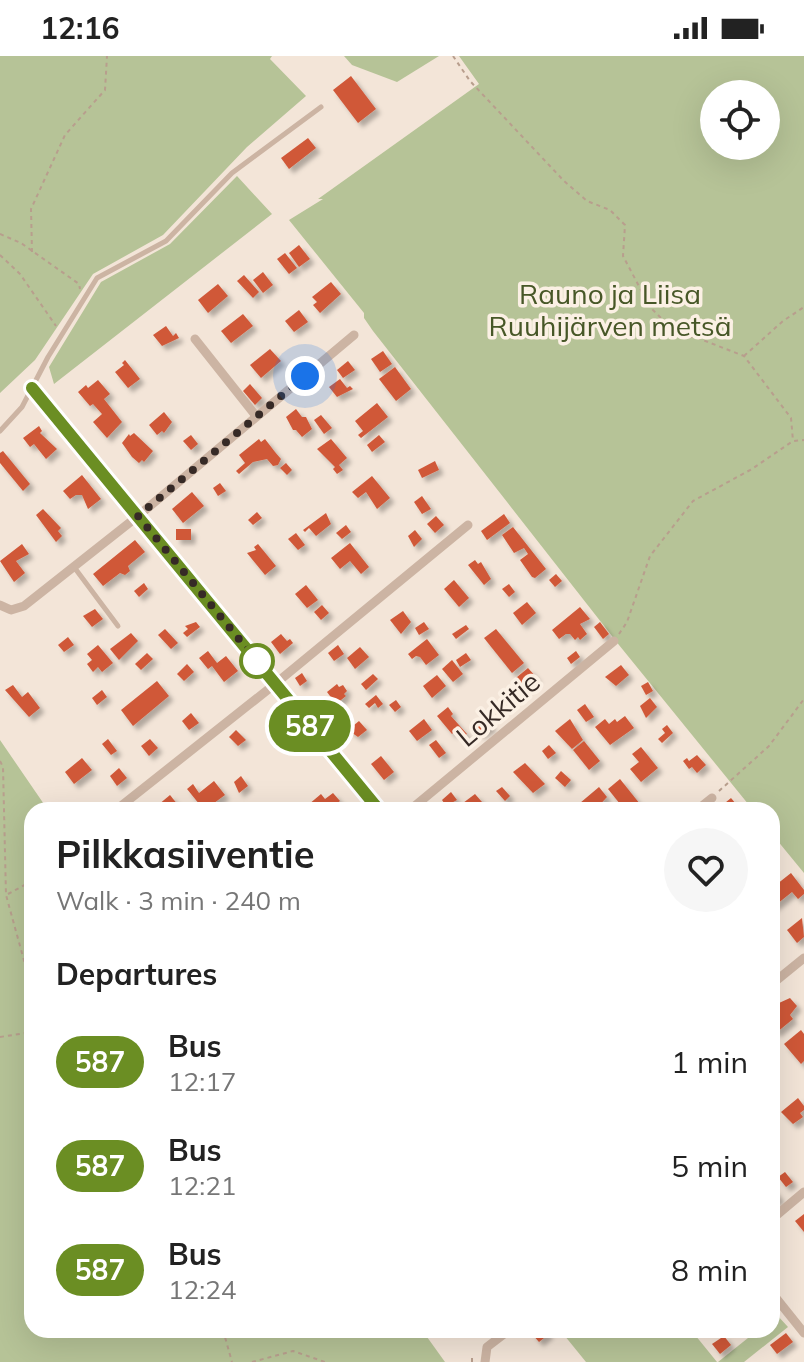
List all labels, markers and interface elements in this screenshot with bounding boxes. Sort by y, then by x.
text: 12:16 [40,9,119,47]
map controls [700,80,780,160]
button: locate [700,80,780,160]
park label: Rauno ja Liisa Ruuhijärven metsä [488,276,732,343]
your location [285,356,325,396]
unlabelled marker [240,644,274,678]
street label: Lokkitie [449,664,547,754]
line badge: 587 [264,700,356,752]
text: 587 [285,708,335,743]
button: heart [664,828,748,912]
text: Pilkkasiiventie [56,830,315,878]
text: Walk · 3 min · 240 m [56,884,301,917]
text: Departures [56,955,217,993]
text: Bus [168,1027,222,1065]
text: 1 min [671,1043,748,1081]
text: 587 [75,1044,125,1079]
text: 12:17 [168,1065,236,1098]
text: Bus [168,1131,222,1169]
text: 5 min [671,1147,748,1185]
text: 587 [75,1148,125,1183]
text: 12:21 [168,1169,236,1202]
text: Bus [168,1235,222,1273]
text: 8 min [671,1251,748,1289]
text: 587 [75,1252,125,1287]
text: 12:24 [168,1273,236,1306]

